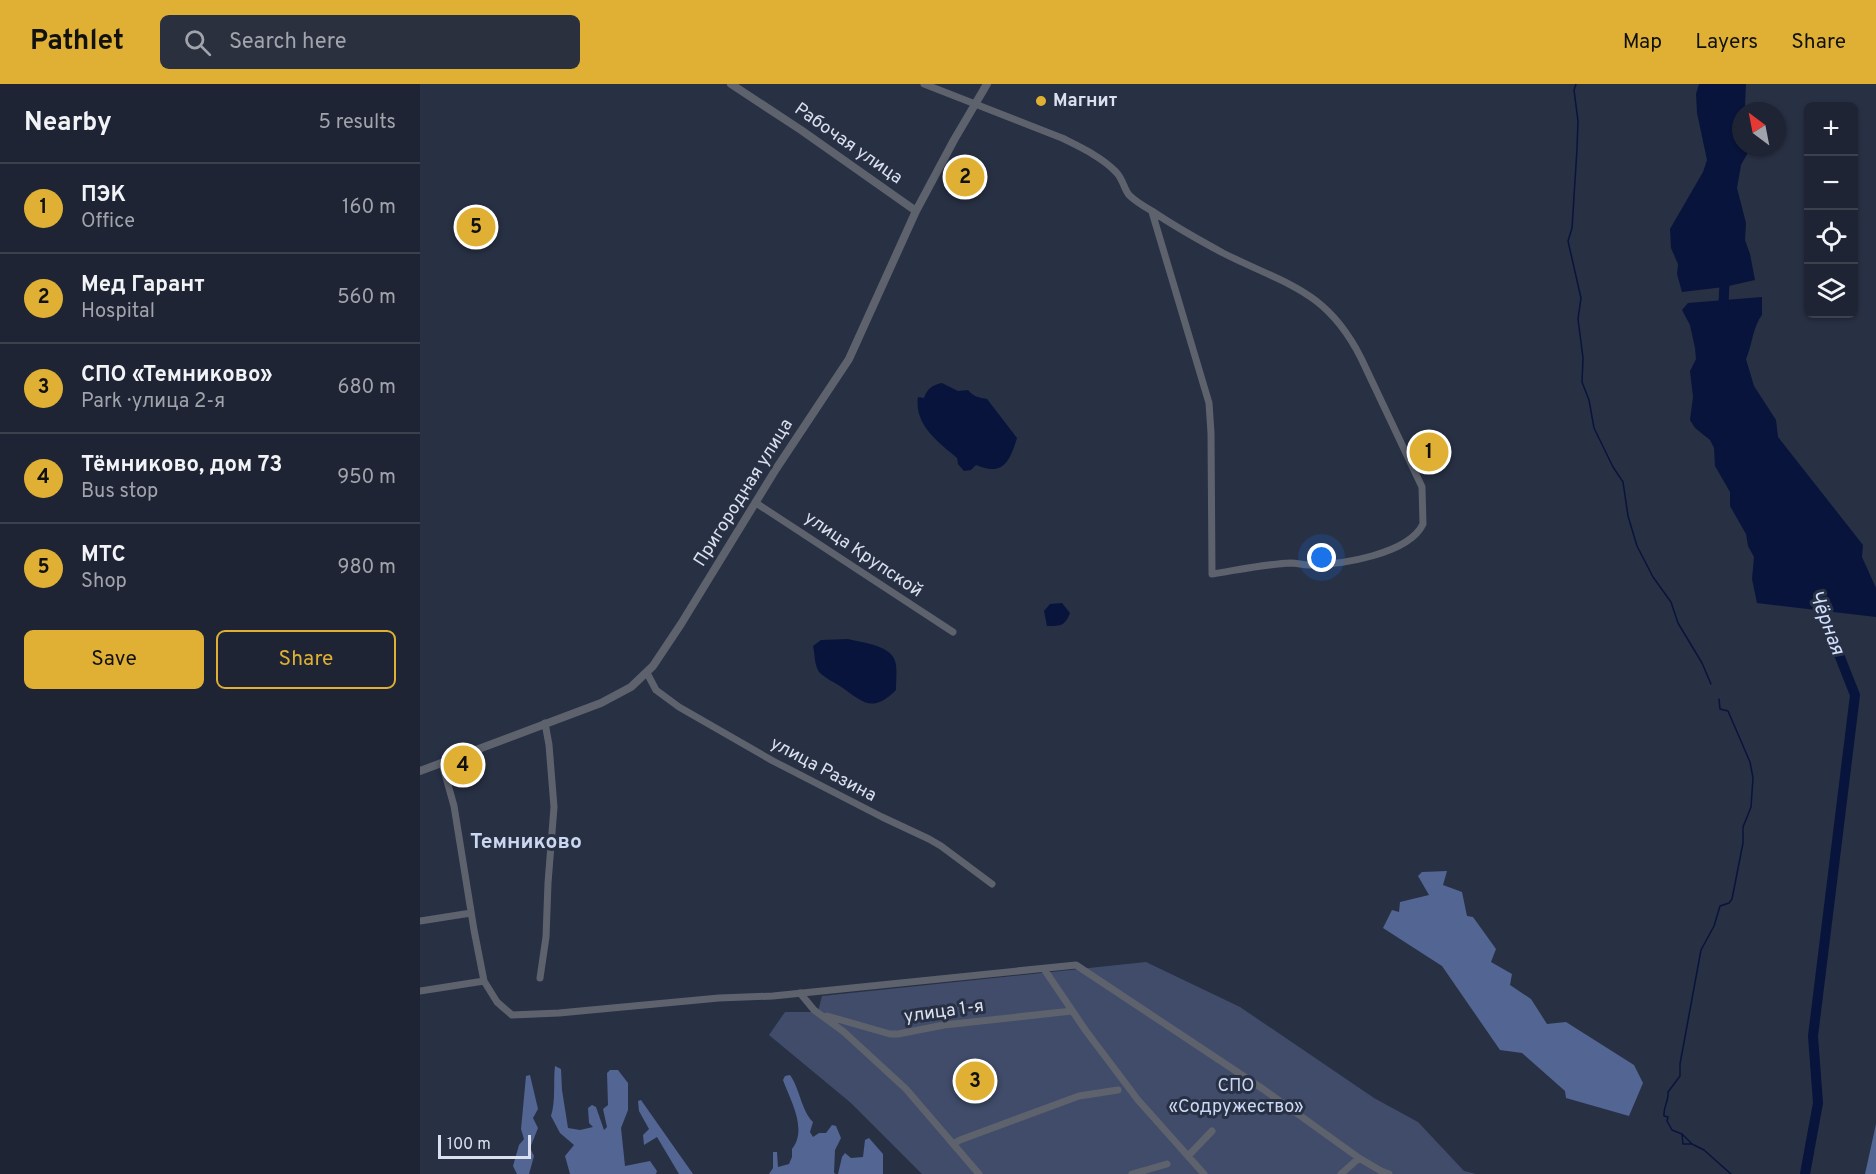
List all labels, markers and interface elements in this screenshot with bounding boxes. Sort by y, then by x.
search box [160,15,580,69]
text: Pathlet [30,24,124,60]
icon: search [181,26,214,59]
text: Search here [229,29,347,56]
text: Map [1623,29,1662,56]
text: Layers [1695,29,1758,56]
text: Share [1791,29,1846,56]
place label: Магнит [1053,90,1118,113]
marker: Магнит [1034,94,1048,108]
street label: Рабочая улица [789,98,907,190]
north arrow [1732,102,1786,156]
map controls [1804,102,1858,318]
button: + [1804,102,1858,156]
text: Nearby [24,107,112,140]
text: 5 results [319,110,396,136]
pin: 2 [946,154,984,200]
button: − [1804,156,1858,210]
text: ПЭК [81,182,126,209]
text: 1 [40,195,48,221]
text: 160 m [342,195,396,221]
pin: 5 [456,204,496,250]
text: Office [81,209,135,235]
button: locate [1804,210,1858,264]
button: layers [1804,264,1858,318]
text: Мед Гарант [81,272,205,299]
text: 2 [37,285,50,311]
text: 560 m [337,285,396,311]
text: Hospital [81,299,155,325]
text: СПО «Темниково» [81,362,273,389]
text: 3 [38,375,50,401]
text: 680 m [338,375,396,401]
text: Park · улица 2-я [81,389,225,415]
street label: Пригородная улица [689,415,799,571]
pin: 1 [1410,430,1448,475]
text: Тёмниково, дом 73 [81,452,282,479]
text: 4 [37,465,50,491]
text: 950 m [337,465,396,491]
text: Bus stop [81,479,158,505]
street label: улица Крупской [799,507,927,603]
text: МТС [81,542,126,569]
your location [1307,543,1336,572]
text: 5 [37,555,50,581]
text: 980 m [338,555,396,581]
text: Shop [81,569,127,595]
water label: Чёрная [1802,587,1850,659]
button: Save [24,630,204,689]
button: Share [216,630,396,689]
street label: улица Разина [766,732,880,808]
pin: 4 [444,742,483,788]
district label: Темниково [470,829,582,856]
street label: улица 1-я [902,995,986,1029]
pin: 3 [956,1058,994,1104]
park label: СПО «Содружество» [1169,1075,1303,1119]
scale bar [438,1132,531,1160]
text: 100 m [447,1135,491,1155]

